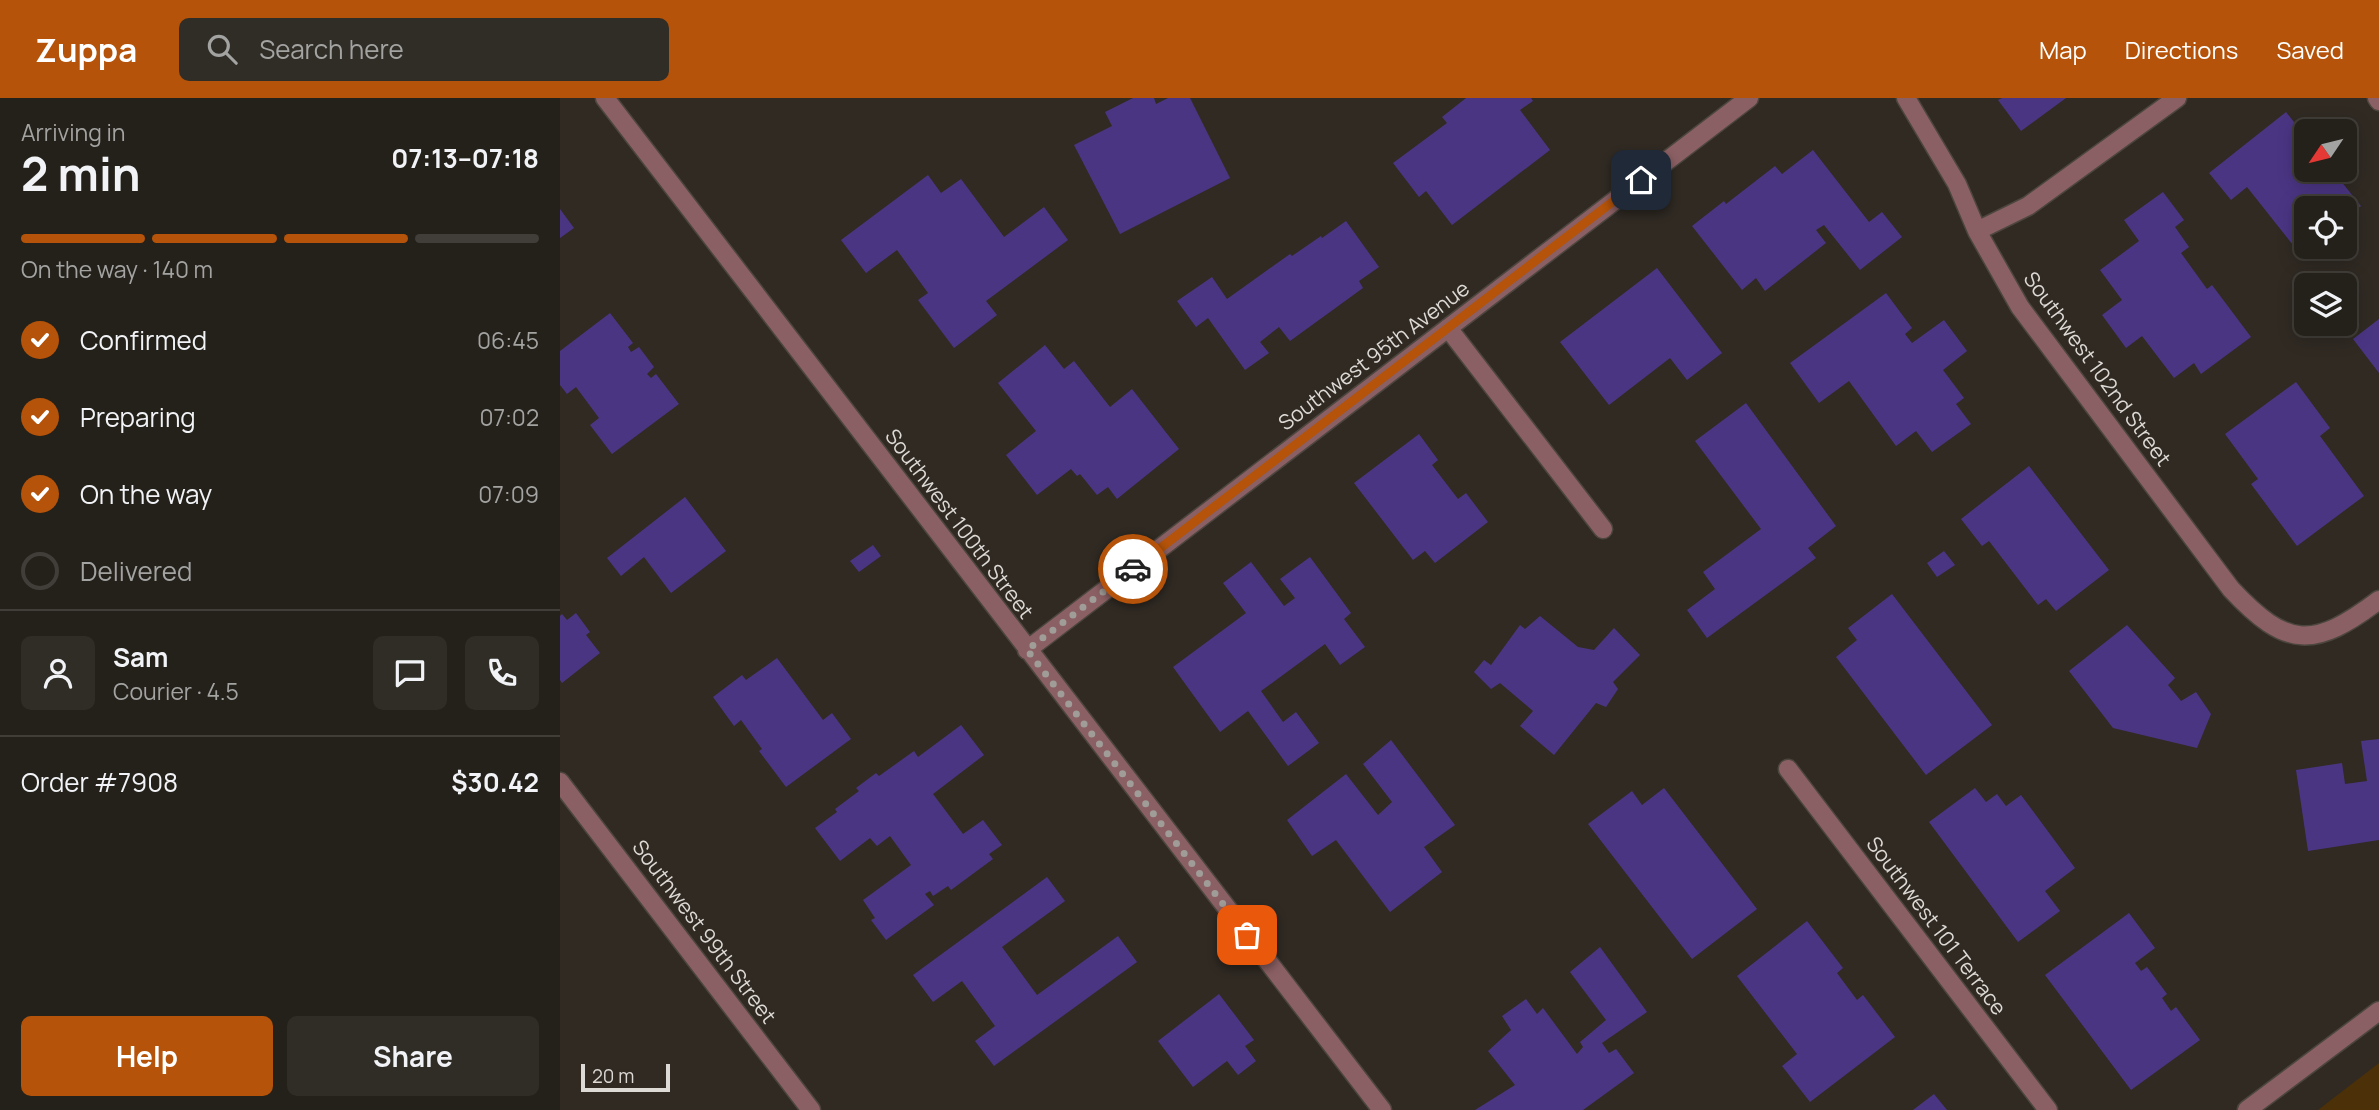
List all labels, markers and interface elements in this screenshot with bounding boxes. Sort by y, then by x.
search box [179,18,669,81]
text: Zuppa [35,27,137,72]
icon: search [203,30,241,68]
text: Search here [259,31,404,67]
text: Map [2039,33,2087,66]
text: Directions [2125,33,2238,66]
text: Saved [2276,33,2344,66]
text: Arriving in [21,116,126,148]
north arrow [2294,119,2357,182]
map controls [2294,119,2357,336]
text: 07:13–07:18 [391,140,539,176]
text: 2 min [21,142,141,205]
pin [1611,150,1671,210]
icon: home [1622,161,1660,199]
button: locate [2294,196,2357,259]
text: On the way · 140 m [21,253,213,285]
street label: Southwest 102nd Street [2018,266,2178,471]
button: layers [2294,273,2357,336]
street label: Southwest 95th Avenue [1272,274,1475,436]
icon: check [21,321,59,359]
text: Confirmed [80,322,207,358]
text: 06:45 [477,324,539,356]
icon: check [21,398,59,436]
text: Preparing [80,399,196,435]
text: 07:02 [479,401,539,433]
street label: Southwest 100th Street [879,423,1040,624]
icon: check [21,475,59,513]
text: On the way [80,476,212,512]
text: 07:09 [478,478,539,510]
courier [1098,534,1168,604]
icon: car [1114,550,1152,588]
text: Delivered [80,553,192,589]
button: person [21,636,95,710]
button: chat [373,636,447,710]
button: phone [465,636,539,710]
text: Sam [113,639,168,675]
text: Courier · 4.5 [113,675,239,707]
text: Order #7908 [21,764,178,800]
text: $30.42 [451,764,539,800]
street label: Southwest 101 Terrace [1860,830,2013,1020]
street label: Southwest 99th Street [626,834,783,1029]
pin [1217,905,1277,965]
icon: bag [1228,916,1266,954]
button: Help [21,1016,273,1096]
button: Share [287,1016,539,1096]
scale bar [581,1061,670,1093]
text: 20 m [592,1063,634,1089]

